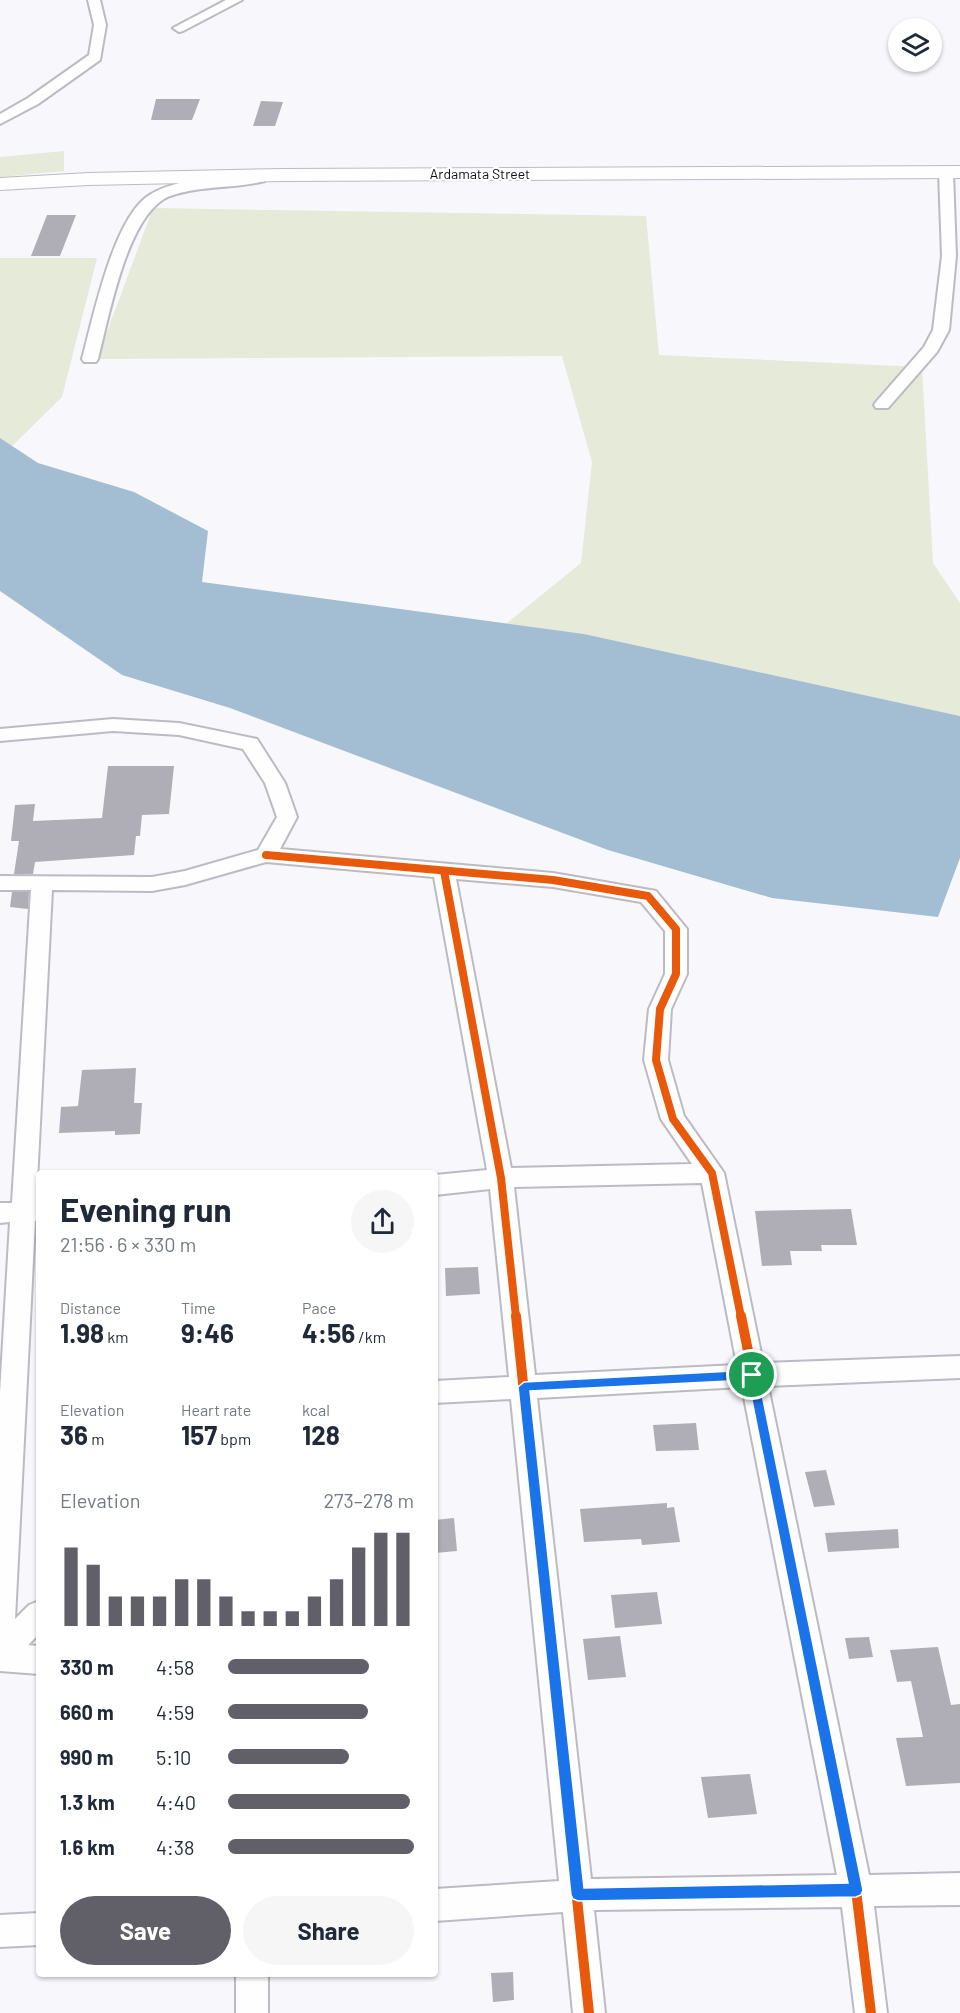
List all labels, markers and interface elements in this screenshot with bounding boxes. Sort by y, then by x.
map controls [888,18,942,72]
button: layers [888,18,942,72]
street label: Ardamata Street [430,165,530,182]
text: Evening run [60,1189,232,1229]
button: share [351,1190,414,1253]
text: 21:56 · 6 × 330 m [60,1232,196,1256]
text: Distance [60,1298,121,1317]
text: Time [181,1298,216,1317]
text: Pace [302,1298,336,1317]
text: 1.98 [60,1317,104,1348]
text: 9:46 [181,1317,234,1348]
text: 4:56 [302,1317,355,1348]
text: km [104,1327,129,1346]
text: /km [355,1327,386,1346]
pin [726,1349,777,1400]
icon: arrive [735,1358,768,1391]
text: Elevation [60,1400,124,1419]
text: Heart rate [181,1400,251,1419]
text: kcal [302,1400,330,1419]
text: 36 [60,1419,88,1450]
text: 157 [181,1419,217,1450]
text: 128 [302,1419,340,1450]
text: m [88,1429,104,1448]
text: bpm [217,1429,251,1448]
text: Elevation [60,1488,141,1512]
text: 273–278 m [323,1488,414,1512]
text: 330 m [60,1655,114,1679]
text: 4:58 [156,1655,195,1679]
text: 660 m [60,1700,114,1724]
text: 4:59 [156,1700,195,1724]
text: 990 m [60,1745,113,1769]
text: 5:10 [156,1745,191,1769]
text: 1.3 km [60,1790,115,1814]
text: 4:40 [156,1790,196,1814]
text: 1.6 km [60,1835,115,1859]
text: 4:38 [156,1835,195,1859]
button: Save [60,1896,231,1965]
button: Share [243,1896,414,1965]

